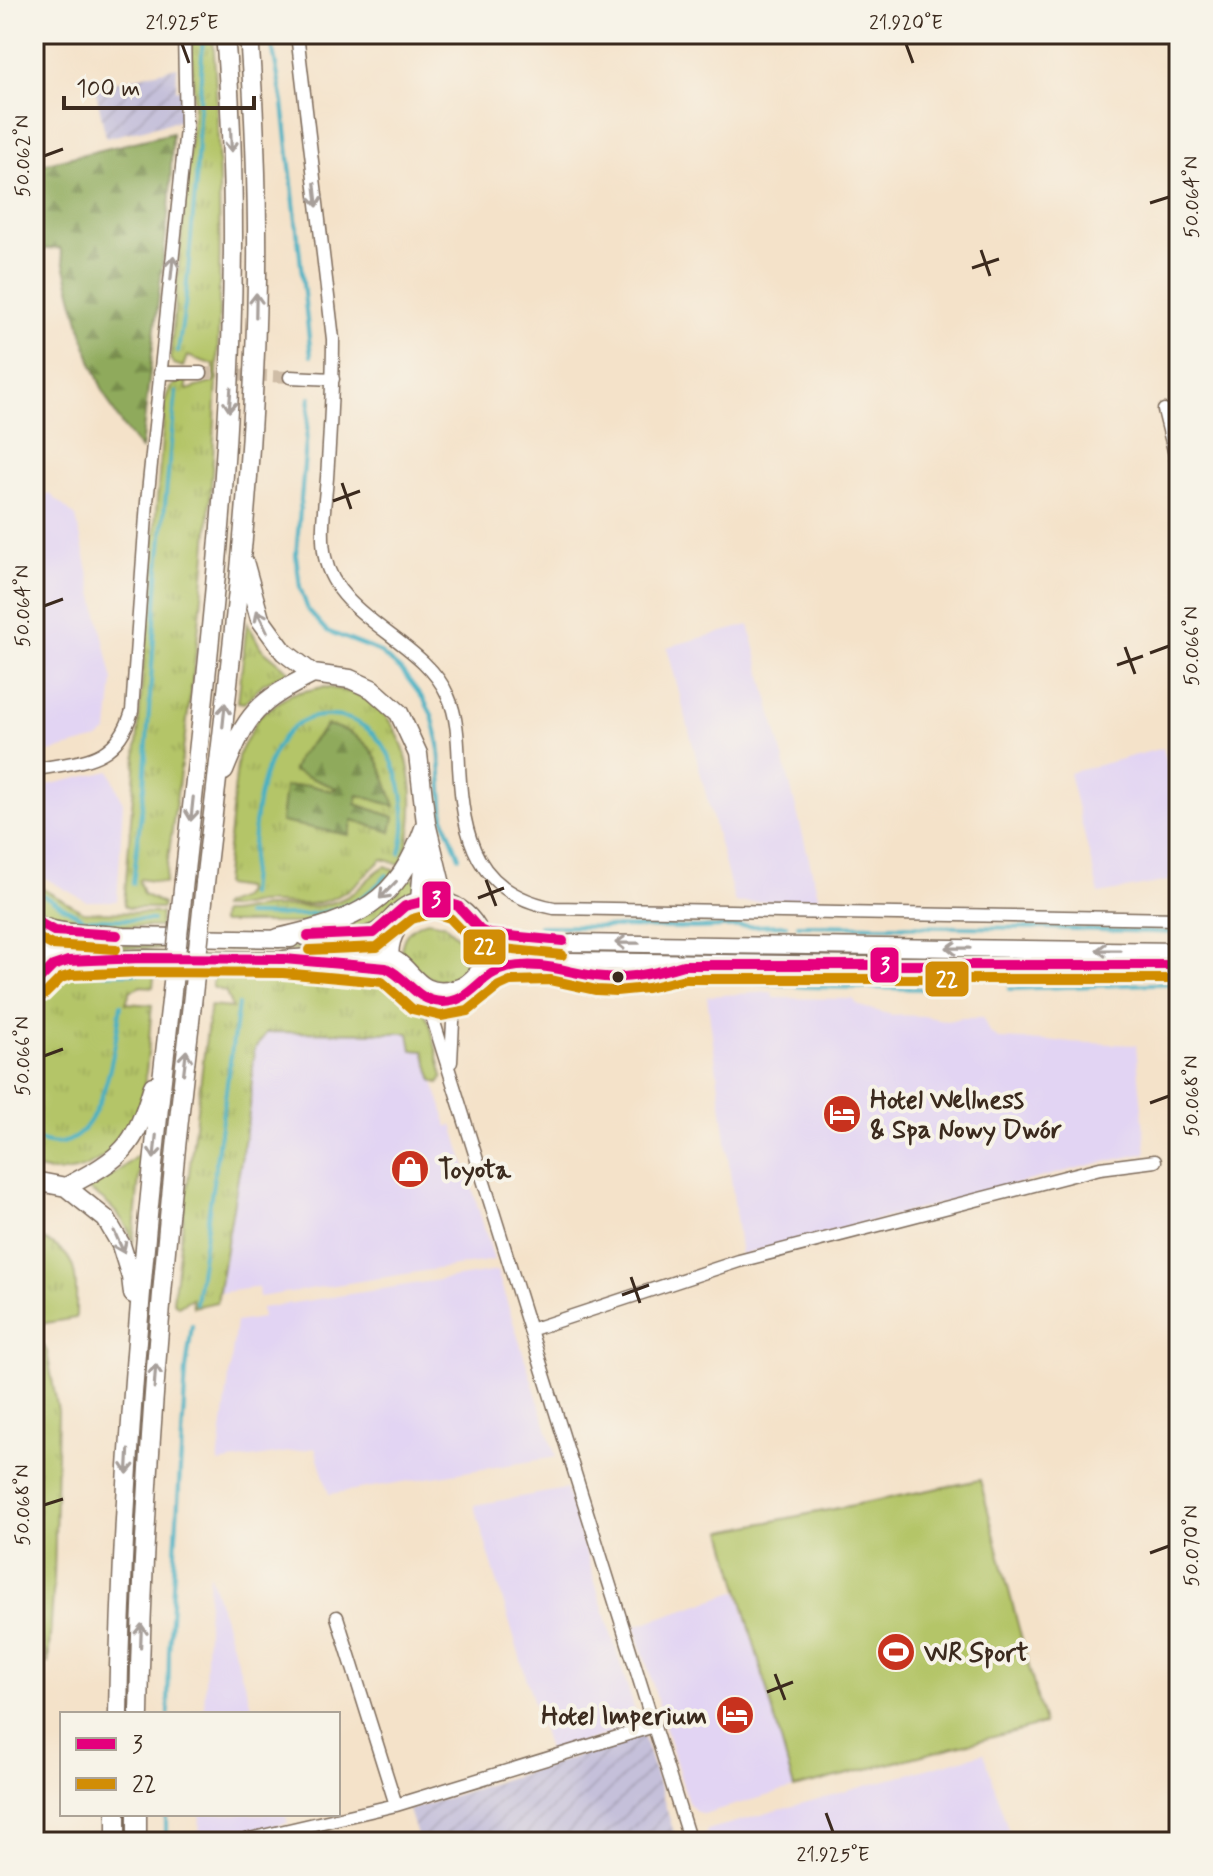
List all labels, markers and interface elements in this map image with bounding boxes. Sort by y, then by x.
text: 21.925°E [145,10,219,37]
text: 21.920°E [869,10,943,37]
scale bar [64,60,254,110]
text: 100 m [76,74,140,105]
text: 50.062°N [10,115,37,197]
one-way arrow [224,126,239,153]
text: 50.064°N [1179,156,1206,238]
one-way arrow [309,181,324,208]
one-way arrow [165,255,180,282]
one-way arrow [249,292,264,319]
one-way arrow [222,386,237,413]
text: 50.064°N [10,565,37,647]
text: 50.066°N [1179,606,1206,686]
one-way arrow [254,610,270,634]
one-way arrow [217,702,232,728]
one-way arrow [185,795,200,822]
one-way arrow [379,880,398,899]
line badge: 3 [421,880,452,919]
text: 3 [431,887,441,915]
line badge: 22 [462,928,507,966]
text: 22 [474,934,496,962]
one-way arrow [614,936,641,951]
one-way arrow [945,940,972,956]
one-way arrow [1095,942,1122,958]
line badge: 3 [869,946,900,984]
text: 3 [880,953,890,981]
line badge: 22 [924,960,970,998]
text: 22 [936,967,958,995]
unlabelled marker [610,969,626,985]
text: 50.066°N [10,1016,37,1096]
one-way arrow [178,1049,193,1076]
text: 50.068°N [1179,1055,1206,1137]
place label: Hotel Wellness & Spa Nowy Dwór [870,1084,1062,1148]
hotel icon: Hotel Wellness & Spa Nowy Dwór [821,1093,863,1135]
one-way arrow [147,1133,162,1159]
shop icon: Toyota [389,1148,431,1190]
place label: Toyota [438,1154,512,1188]
one-way arrow [112,1230,127,1254]
one-way arrow [148,1363,163,1390]
one-way arrow [120,1448,135,1475]
text: 50.068°N [10,1464,37,1546]
text: 50.070°N [1179,1505,1206,1587]
one-way arrow [133,1623,148,1650]
sports icon: WR Sport [875,1631,917,1673]
place label: WR Sport [923,1637,1028,1671]
hotel icon: Hotel Imperium [714,1694,756,1736]
place label: Hotel Imperium [541,1700,707,1734]
legend [60,1712,340,1816]
text: 3 [132,1730,143,1761]
text: 22 [132,1770,156,1801]
text: 21.925°E [796,1842,870,1869]

